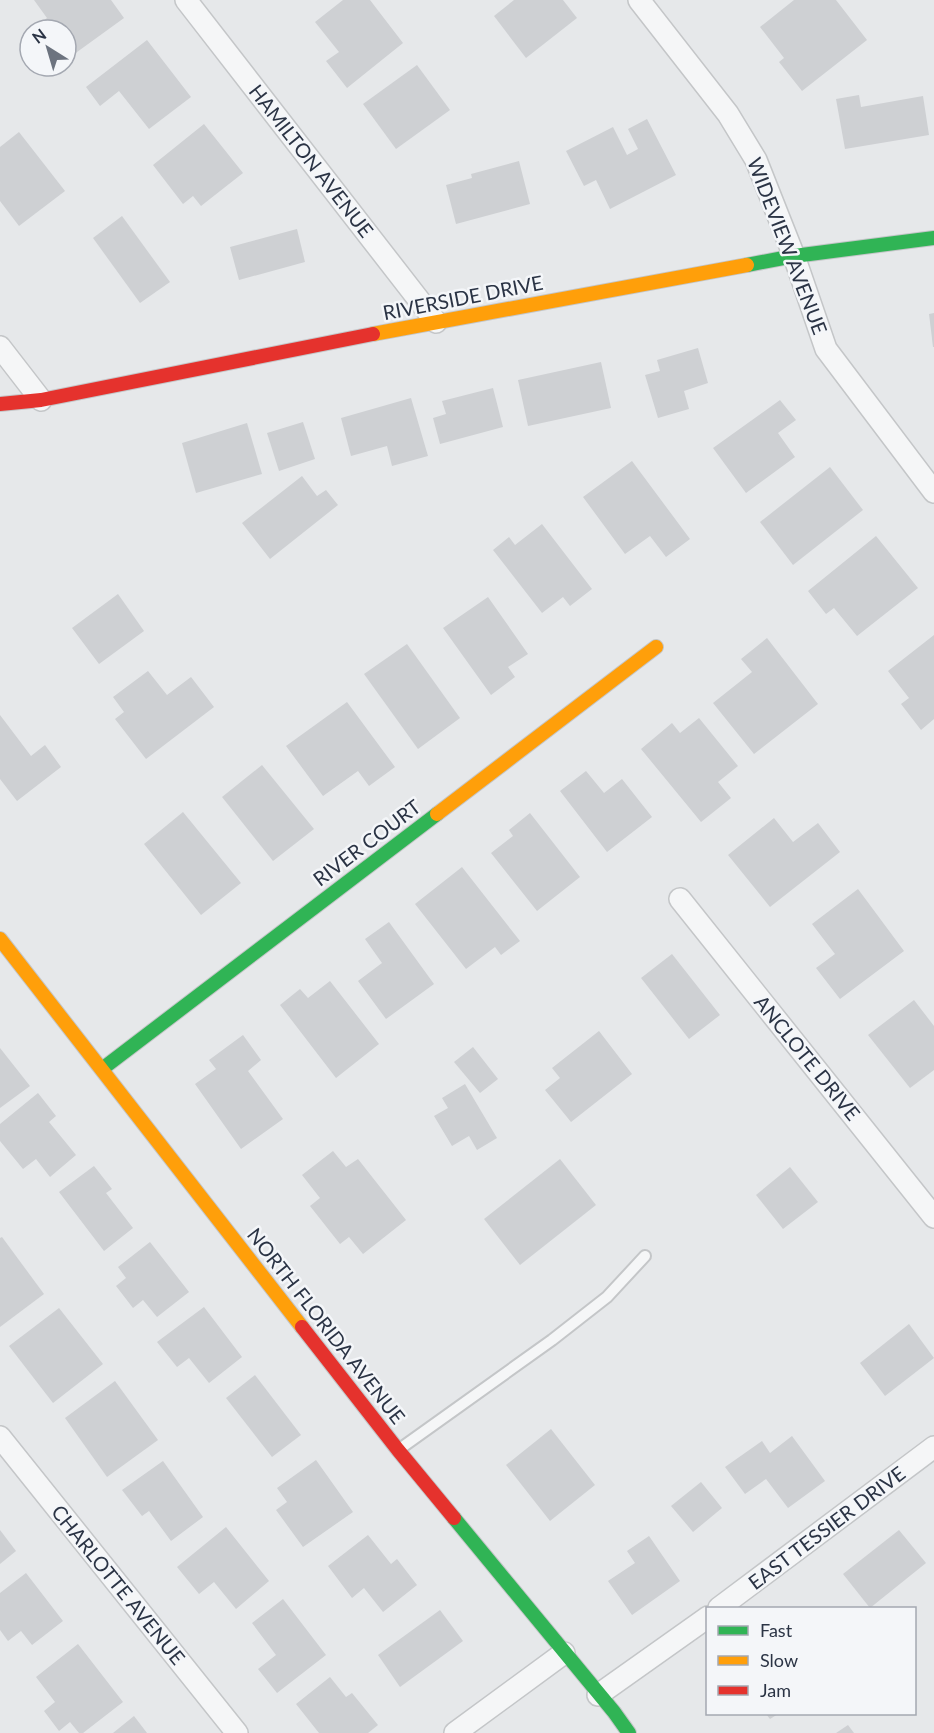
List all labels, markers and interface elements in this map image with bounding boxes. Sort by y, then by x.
north arrow [18,18,78,78]
text: N [28,24,49,47]
street label: HAMILTON AVENUE [245,79,379,242]
street label: WIDEVIEW AVENUE [743,154,833,338]
street label: RIVERSIDE DRIVE [381,270,545,324]
street label: RIVER COURT [308,794,425,890]
street label: ANCLOTE DRIVE [750,990,866,1125]
street label: NORTH FLORIDA AVENUE [243,1223,411,1428]
street label: EAST TESSIER DRIVE [743,1460,909,1594]
street label: CHARLOTTE AVENUE [47,1500,191,1669]
legend [706,1607,916,1715]
text: Fast [760,1619,793,1641]
text: Slow [760,1649,798,1671]
text: Jam [760,1679,791,1701]

